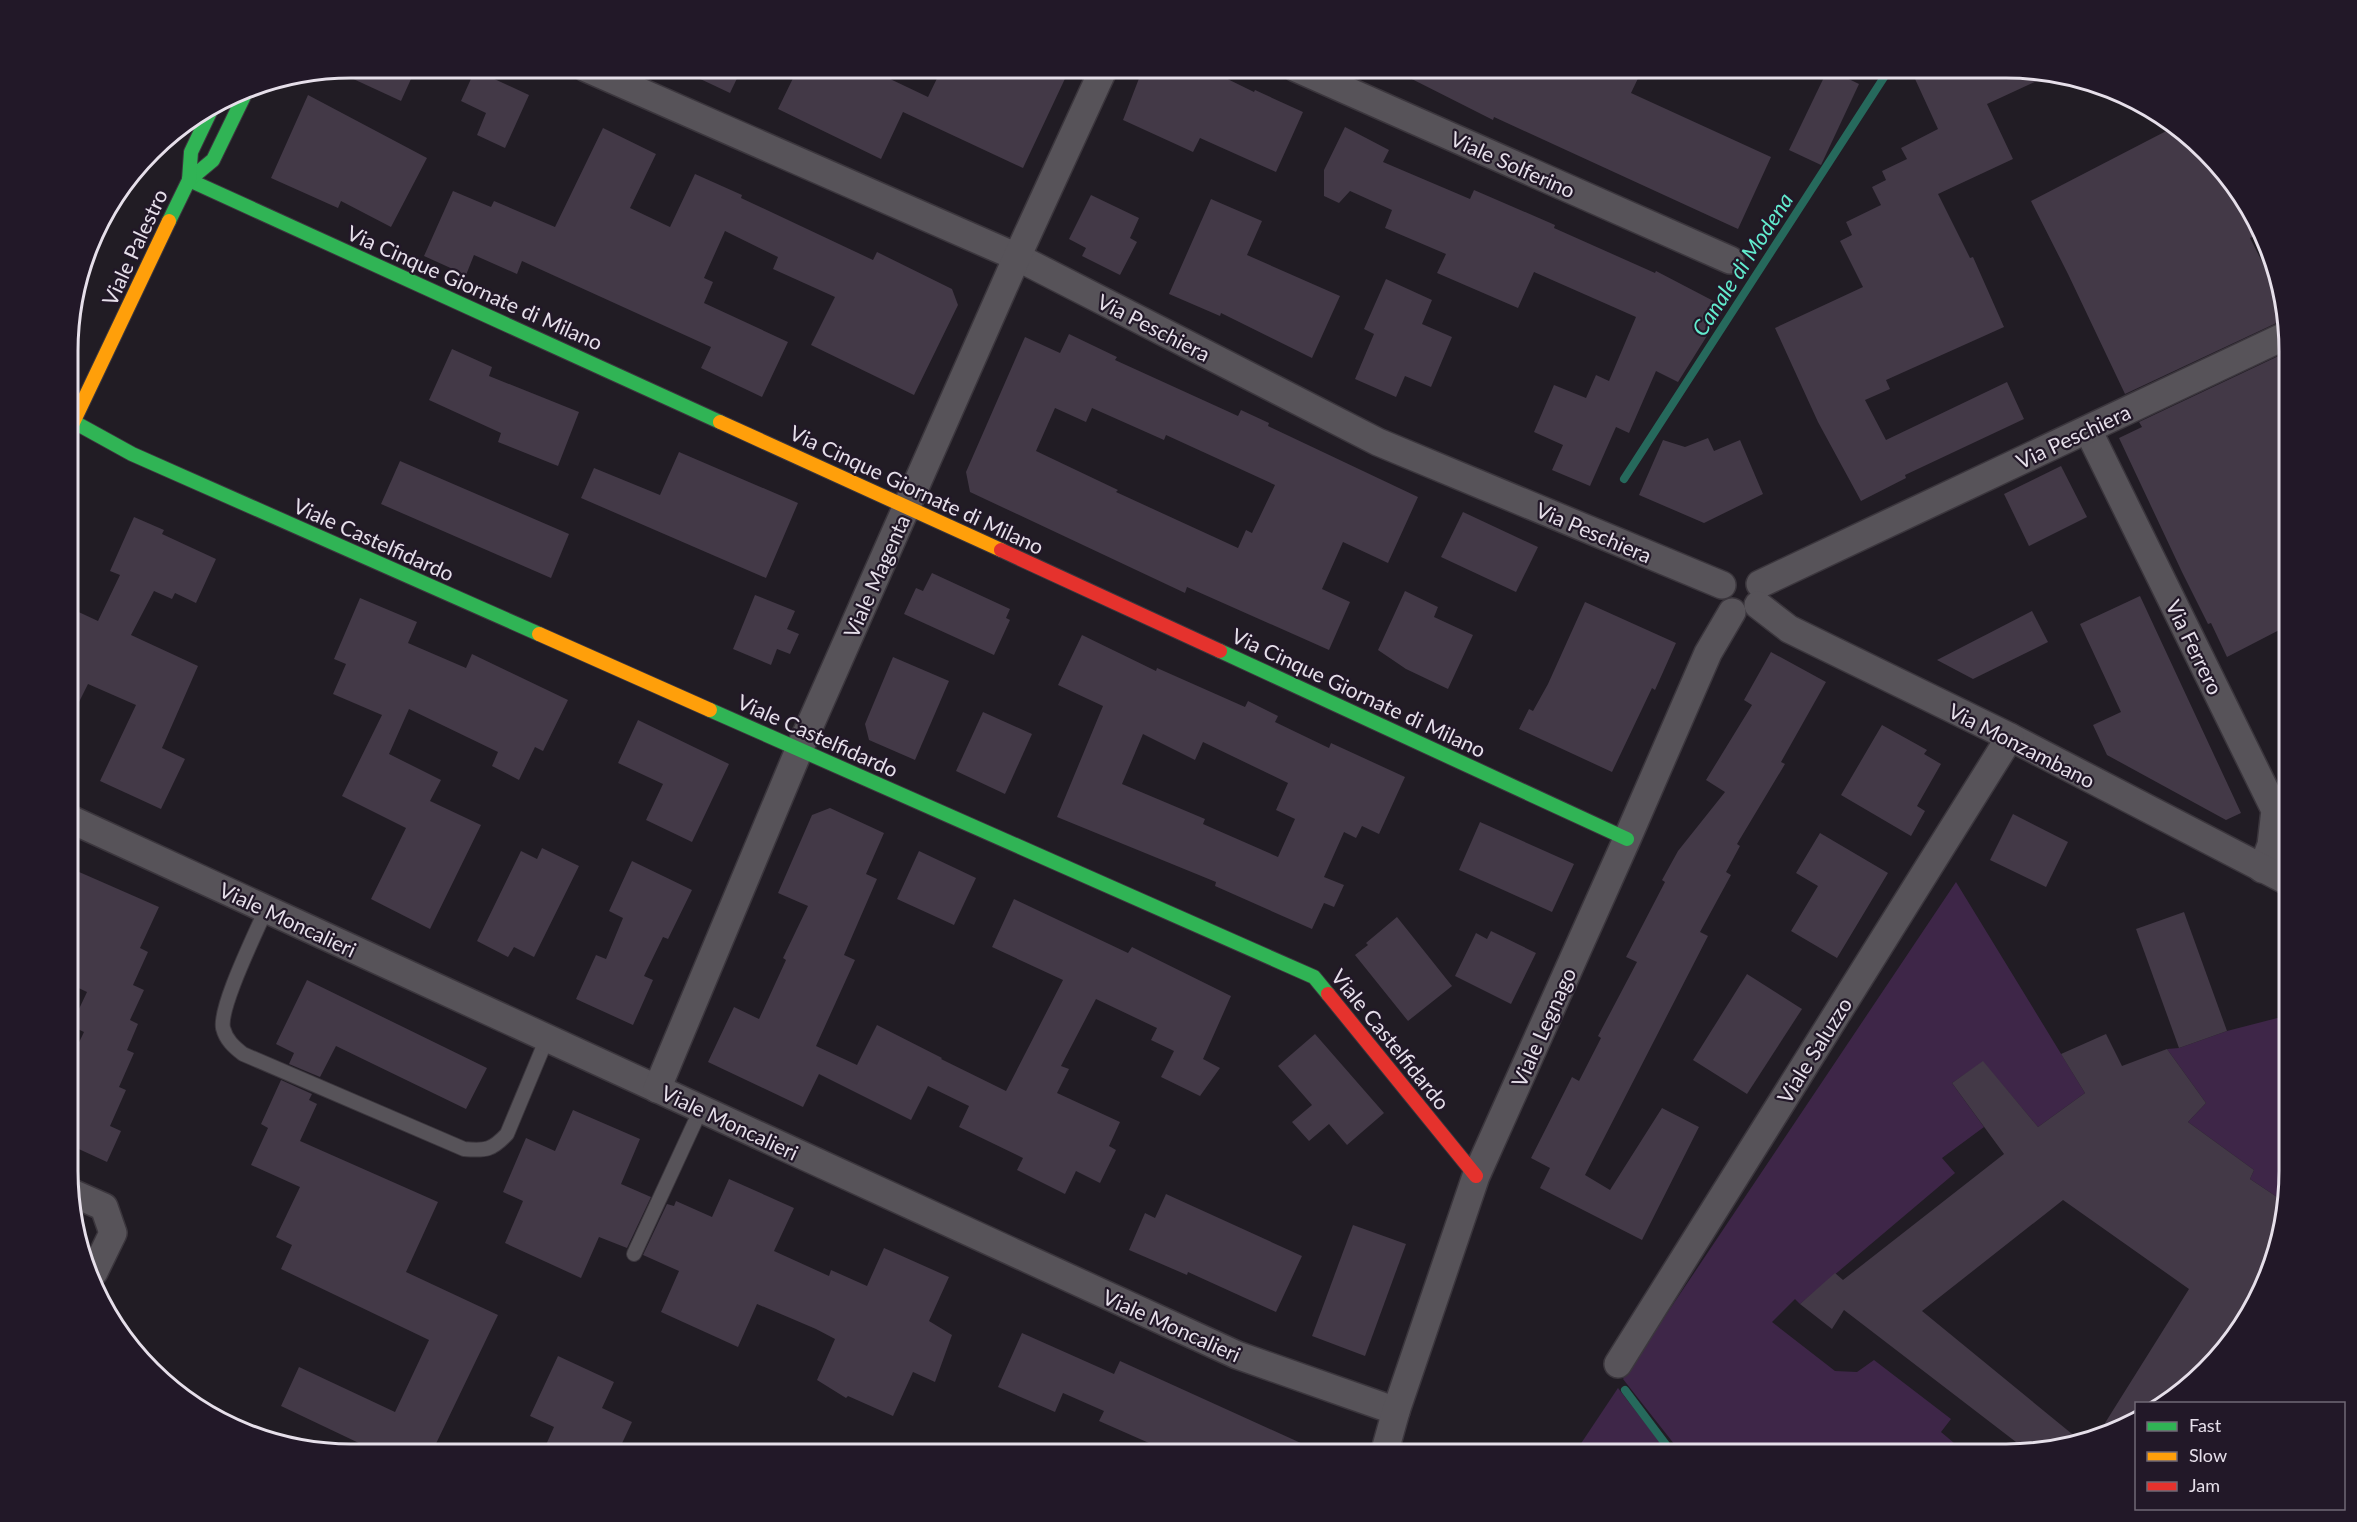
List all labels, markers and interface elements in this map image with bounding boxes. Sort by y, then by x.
street label: Viale Solferino [1447,125,1579,203]
street label: Viale Palestro [96,185,172,309]
water label: Canale di Modena [1686,187,1798,341]
street label: Via Cinque Giornate di Milano [343,219,607,355]
street label: Via Peschiera [1093,288,1215,366]
street label: Via Peschiera [2012,399,2134,473]
street label: Via Cinque Giornate di Milano [786,419,1048,559]
street label: Viale Castelfidardo [290,492,458,586]
street label: Via Peschiera [1532,496,1656,568]
street label: Viale Magenta [838,511,914,641]
street label: Via Ferrero [2161,596,2229,698]
street label: Via Cinque Giornate di Milano [1228,622,1490,762]
street label: Viale Castelfidardo [734,688,902,782]
street label: Via Monzambano [1945,697,2099,793]
street label: Viale Moncalieri [216,876,360,962]
street label: Viale Legnago [1506,963,1580,1091]
street label: Viale Castelfidardo [1327,964,1455,1114]
street label: Viale Saluzzo [1772,992,1856,1108]
street label: Viale Moncalieri [658,1079,802,1165]
street label: Viale Moncalieri [1099,1283,1245,1367]
legend [2135,1402,2345,1510]
text: Fast [2189,1414,2222,1436]
text: Slow [2189,1444,2227,1466]
text: Jam [2189,1474,2220,1496]

